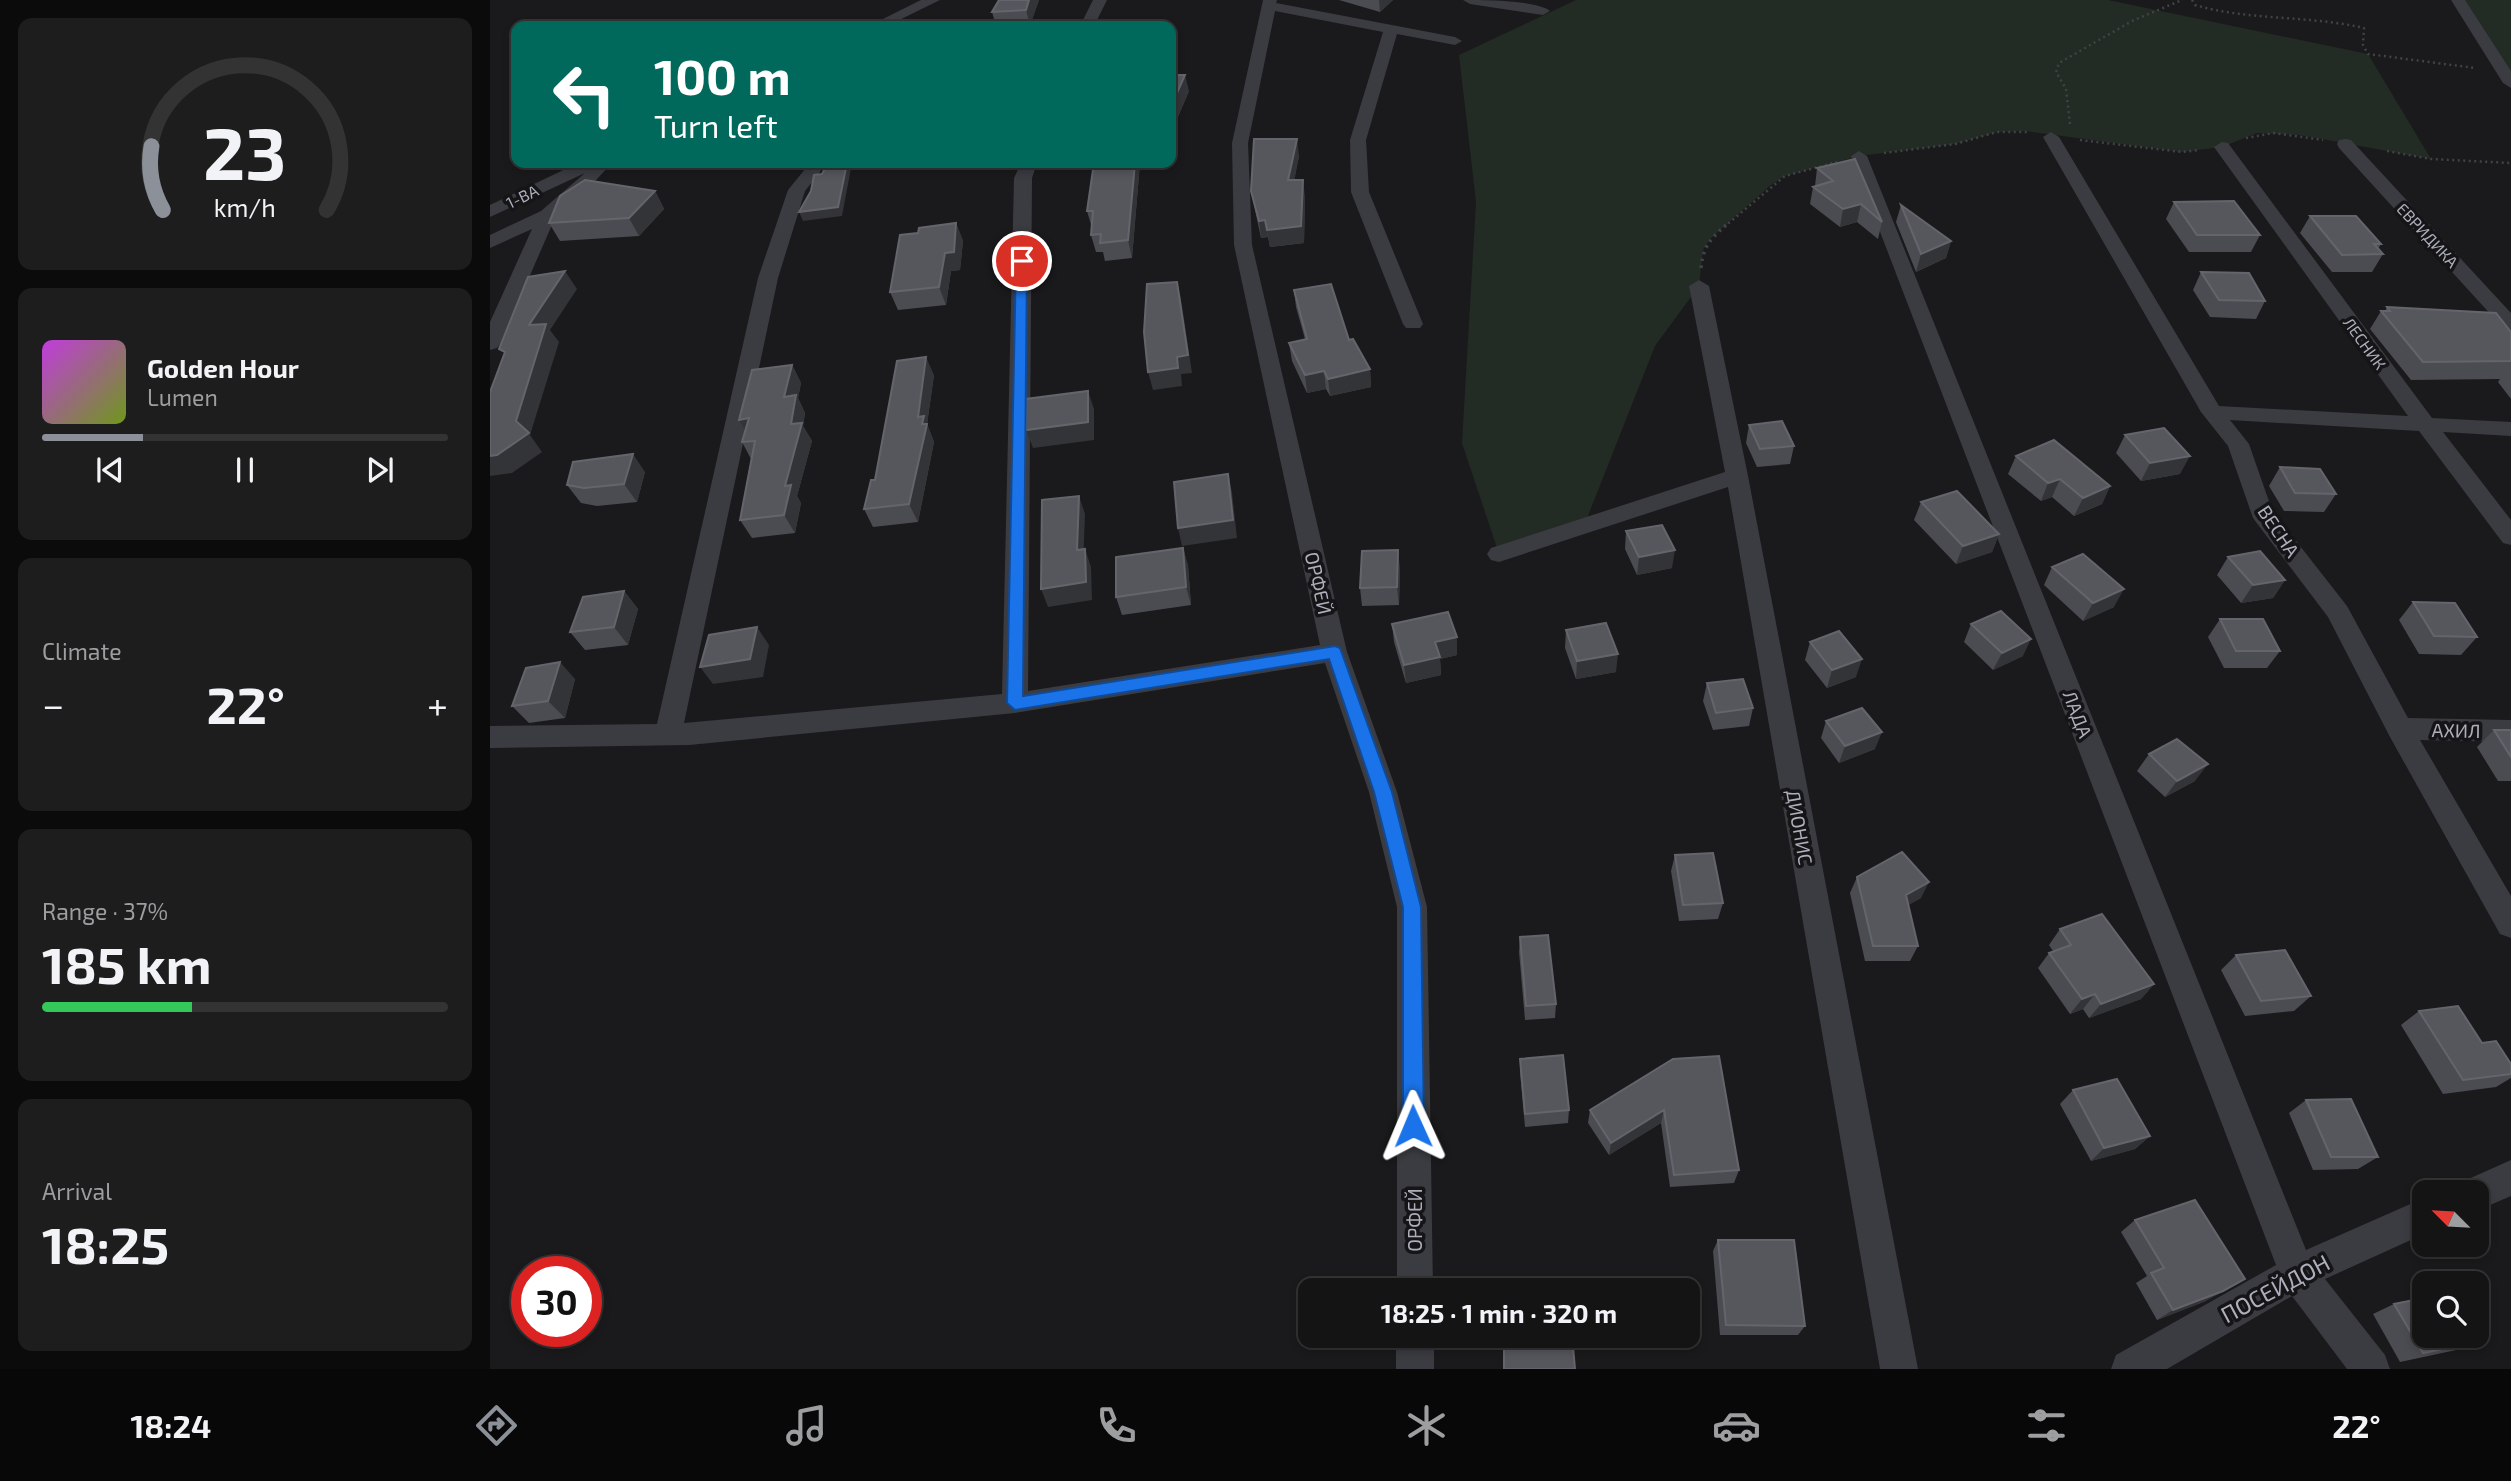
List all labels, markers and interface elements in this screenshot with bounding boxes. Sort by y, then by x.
text: 100 m [654,46,791,105]
icon: left [539,49,630,140]
text: Turn left [654,106,778,144]
text: 23 [203,107,287,195]
street label: 1-ВА [503,180,541,212]
text: km/h [214,192,276,222]
street label: ЕВРИДИКА [2393,199,2463,271]
pin [992,231,1052,291]
icon: arrive [1003,242,1041,280]
street label: ЛЕСНИК [2340,313,2390,373]
text: Golden Hour [147,352,299,383]
text: Lumen [147,383,218,411]
icon: previous [91,451,129,489]
icon: pause [226,451,264,489]
icon: next [361,451,399,489]
street label: ВЕСНА [2253,501,2305,561]
street label: ОРФЕЙ [1301,550,1337,616]
text: Climate [42,637,122,665]
text: 22° [206,672,285,734]
text: − [42,681,64,727]
text: + [427,681,448,727]
street label: ЛАДА [2058,687,2098,741]
street label: АХИЛ [2431,718,2481,742]
street label: ДИОНИС [1782,788,1818,866]
text: Range · 37% [42,897,168,925]
text: 185 km [42,932,212,994]
position arrow [1376,1089,1450,1163]
text: Arrival [42,1177,112,1205]
north arrow [2412,1180,2488,1256]
map controls [2412,1180,2489,1348]
street label: ОРФЕЙ [1403,1188,1426,1252]
text: 18:25 [42,1212,169,1274]
street label: ПОСЕЙДОН [2216,1248,2334,1328]
speed limit sign: 30 [511,1256,602,1347]
button: search [2412,1271,2489,1348]
text: 18:25 · 1 min · 320 m [1381,1297,1617,1328]
icon: directions [472,1401,521,1450]
icon: music [782,1401,831,1450]
icon: phone [1092,1401,1141,1450]
icon: climate [1402,1401,1451,1450]
icon: car [1712,1401,1761,1450]
icon: filters [2022,1401,2071,1450]
text: 18:24 [130,1406,211,1444]
text: 22° [2332,1406,2380,1444]

